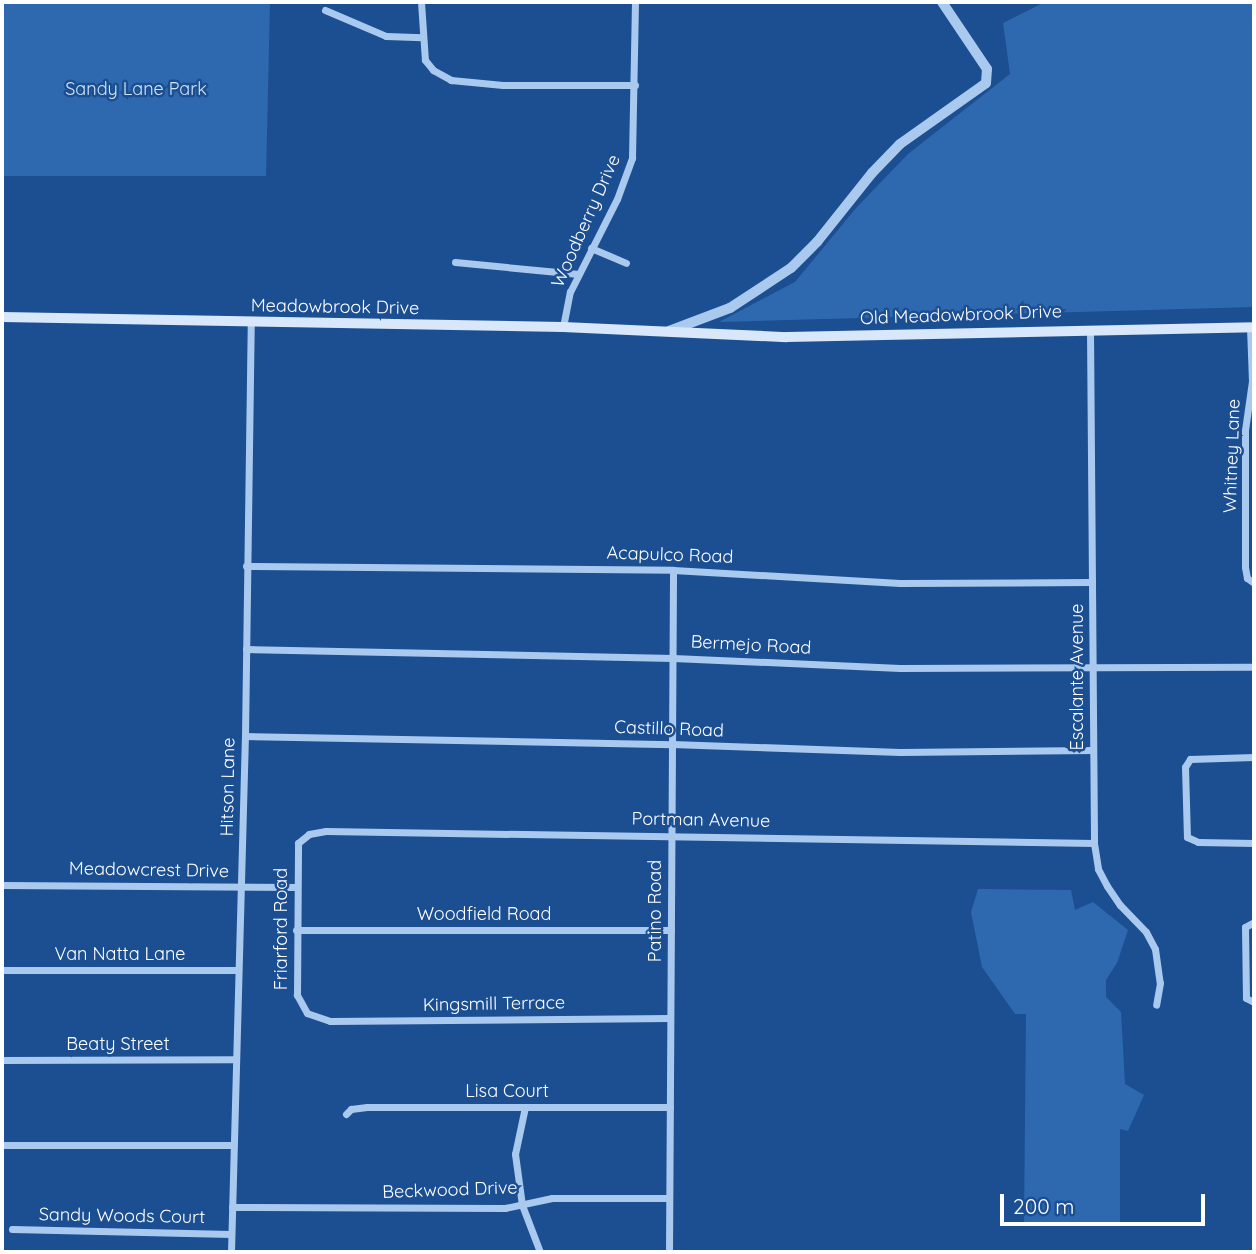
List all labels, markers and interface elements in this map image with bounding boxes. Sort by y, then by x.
park label: Sandy Lane Park [65,78,207,100]
street label: Woodberry Drive [547,151,625,291]
street label: Meadowbrook Drive [251,295,419,319]
street label: Old Meadowbrook Drive [860,301,1062,329]
street label: Whitney Lane [1219,399,1245,513]
street label: Acapulco Road [606,542,734,568]
street label: Escalante Avenue [1066,603,1088,751]
street label: Bermejo Road [690,631,812,659]
street label: Castillo Road [614,716,724,742]
street label: Hitson Lane [216,737,240,837]
street label: Portman Avenue [631,808,771,832]
street label: Meadowcrest Drive [69,858,229,882]
street label: Patino Road [644,860,666,962]
street label: Friarford Road [270,868,292,990]
street label: Woodfield Road [417,903,551,925]
street label: Van Natta Lane [54,943,186,965]
street label: Kingsmill Terrace [423,992,565,1016]
street label: Beaty Street [66,1033,170,1055]
street label: Lisa Court [465,1080,549,1102]
street label: Beckwood Drive [382,1177,518,1203]
scale bar [1004,1180,1209,1224]
text: 200 m [1013,1193,1075,1219]
street label: Sandy Woods Court [39,1204,205,1228]

